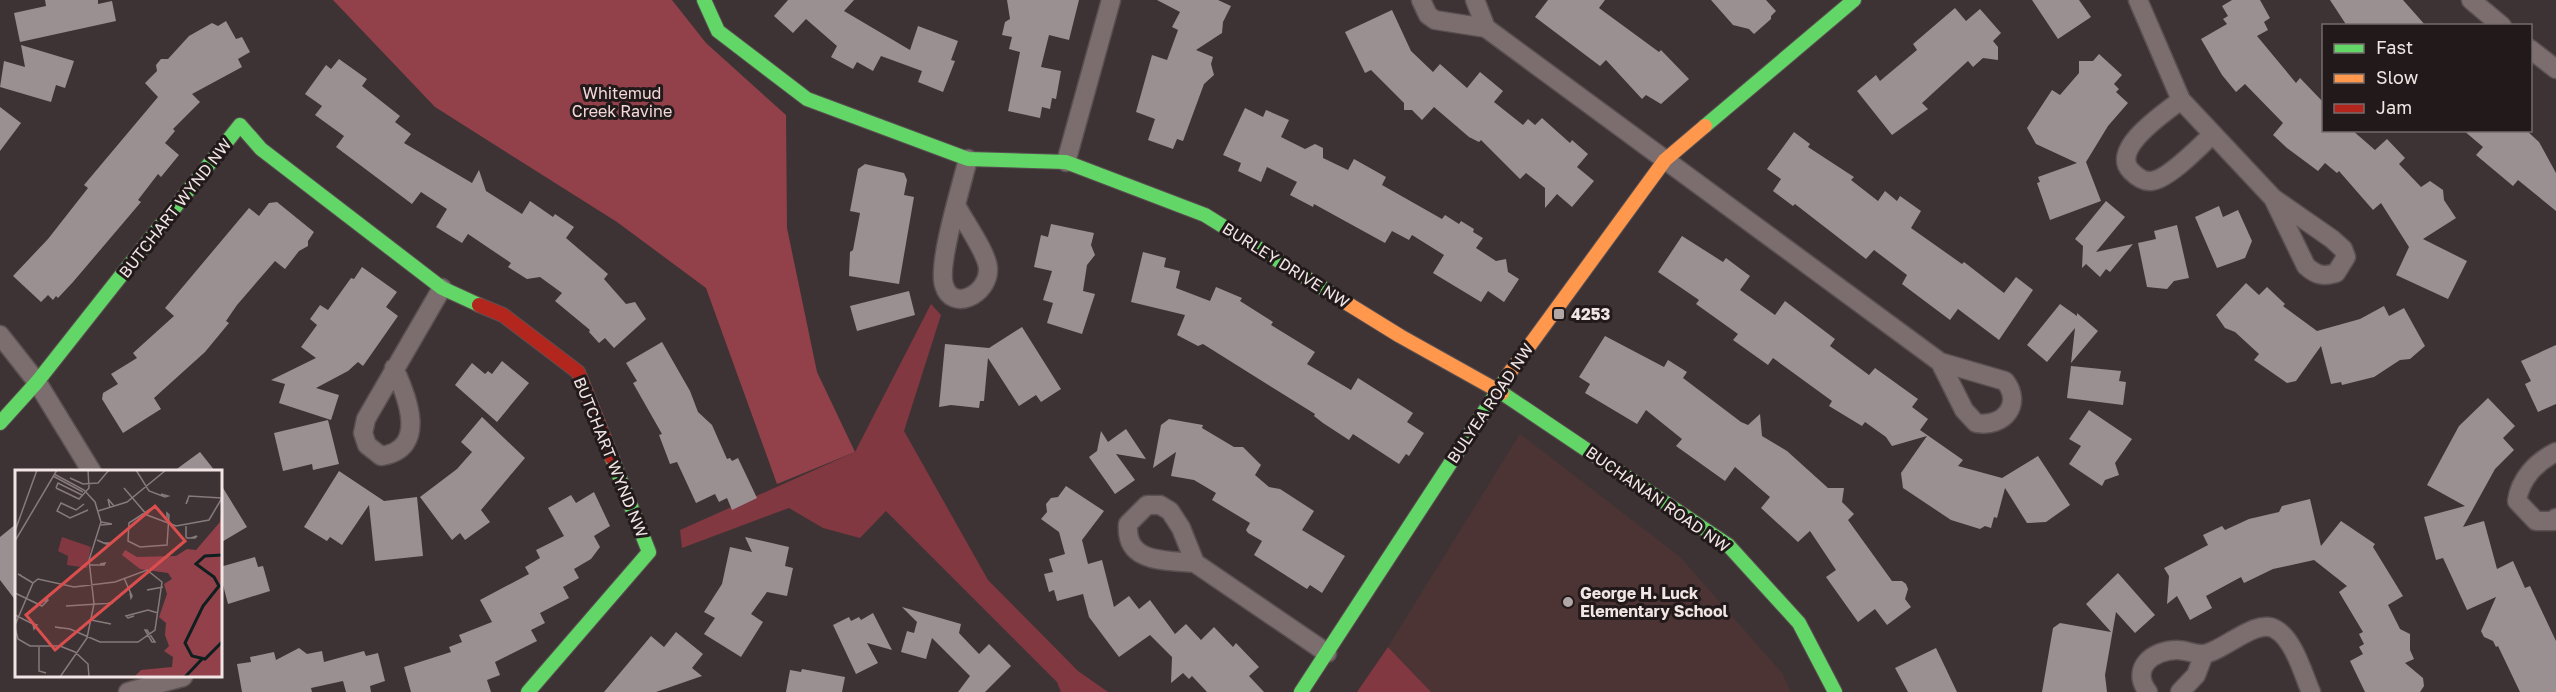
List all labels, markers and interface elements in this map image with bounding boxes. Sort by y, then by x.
legend [2322,24,2532,132]
text: Fast [2376,36,2413,58]
text: Slow [2376,66,2419,88]
park label: Whitemud Creek Ravine [572,83,672,121]
text: Jam [2376,96,2412,118]
street label: BUTCHART WYND NW [114,134,236,282]
street label: BURLEY DRIVE NW [1219,218,1353,312]
place label: 4253 [1571,304,1611,324]
marker: 4253 [1552,307,1566,321]
street label: BULYEA ROAD NW [1443,339,1537,467]
street label: BUTCHART WYND NW [570,374,652,540]
street label: BUCHANAN ROAD NW [1582,442,1734,556]
inset map [15,470,222,677]
place label: George H. Luck Elementary School [1580,583,1729,621]
marker: George H. Luck Elementary School [1561,595,1575,609]

